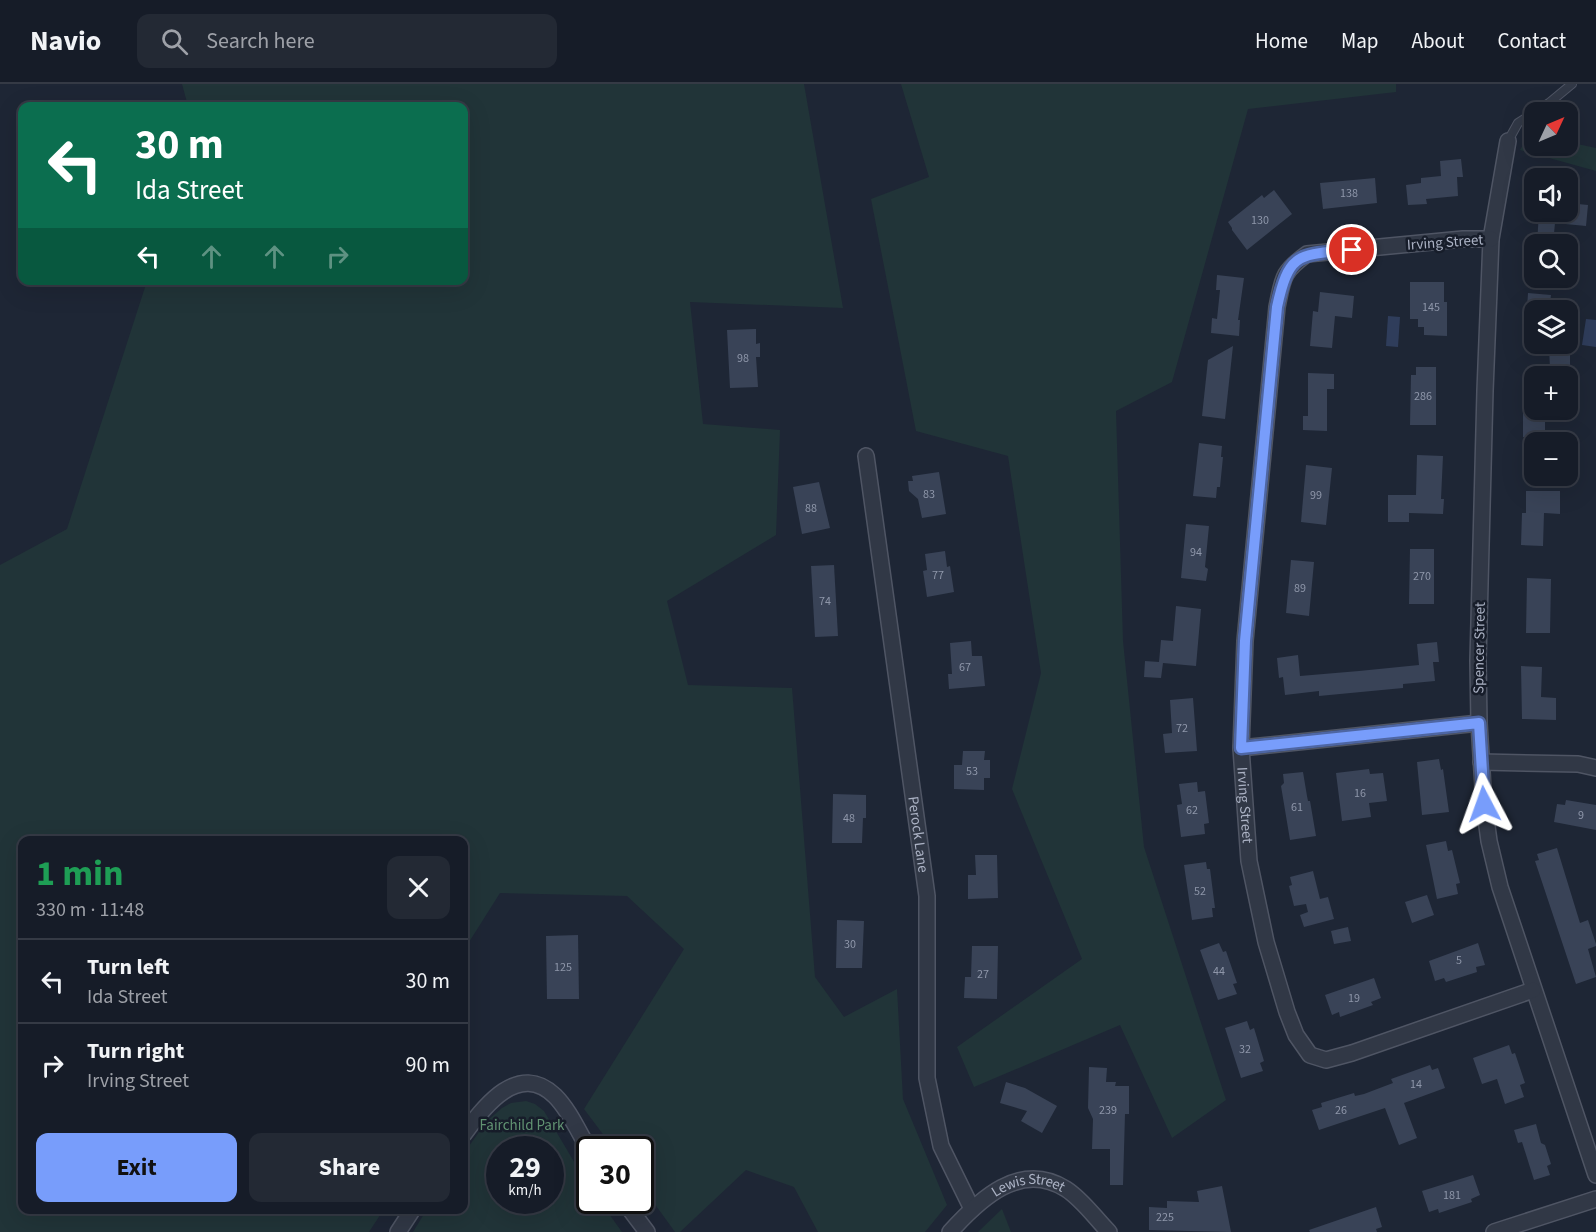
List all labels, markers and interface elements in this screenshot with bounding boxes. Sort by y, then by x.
search box [137,14,557,68]
text: Navio [30,21,101,61]
icon: search [158,25,191,58]
text: Search here [206,25,315,57]
text: Home [1255,26,1308,56]
text: Map [1341,26,1379,56]
text: About [1412,26,1464,56]
text: Contact [1497,26,1566,56]
north arrow [1524,102,1578,156]
map controls [1524,102,1578,486]
text: 30 m [135,115,224,175]
icon: left [36,126,114,204]
button: sound [1524,168,1578,222]
text: Ida Street [135,171,244,210]
house number: 138 [1340,185,1358,202]
house number: 130 [1251,212,1269,229]
pin [1326,224,1377,275]
street label: Irving Street [1406,229,1484,256]
icon: arrive [1335,233,1368,266]
button: search [1524,234,1578,288]
icon: left [132,240,165,273]
icon: ahead [195,240,228,273]
icon: ahead [258,240,291,273]
icon: right [321,240,354,273]
house number: 145 [1422,299,1440,316]
button: layers [1524,300,1578,354]
house number: 98 [737,350,749,367]
button: + [1524,366,1578,420]
house number: 286 [1414,388,1432,405]
button: − [1524,432,1578,486]
house number: 83 [923,486,935,503]
house number: 99 [1310,487,1322,504]
house number: 88 [805,500,817,517]
house number: 94 [1190,544,1202,561]
house number: 77 [932,567,944,584]
house number: 270 [1413,568,1431,585]
house number: 89 [1294,580,1306,597]
house number: 74 [819,593,831,610]
street label: Spencer Street [1468,602,1491,694]
house number: 67 [959,659,971,676]
house number: 72 [1176,720,1188,737]
house number: 53 [966,763,978,780]
street label: Irving Street [1231,766,1258,844]
position arrow [1452,772,1516,836]
house number: 16 [1354,785,1366,802]
street label: Perock Lane [902,795,934,874]
house number: 61 [1291,799,1303,816]
house number: 62 [1186,802,1198,819]
house number: 9 [1578,807,1584,824]
house number: 48 [843,810,855,827]
text: 1 min [36,848,124,899]
button: close [387,856,450,919]
house number: 52 [1194,883,1206,900]
text: 330 m · 11:48 [36,896,144,924]
house number: 30 [844,936,856,953]
text: Turn left [87,951,169,983]
house number: 5 [1456,952,1462,969]
house number: 125 [554,959,572,976]
house number: 44 [1213,963,1225,980]
icon: left [36,965,69,998]
text: 30 m [405,965,450,997]
house number: 27 [977,966,989,983]
text: Ida Street [87,983,168,1011]
house number: 19 [1348,990,1360,1007]
text: Turn right [87,1035,184,1067]
house number: 32 [1239,1041,1251,1058]
icon: right [36,1049,69,1082]
text: 90 m [405,1049,450,1081]
text: Irving Street [87,1067,189,1095]
house number: 14 [1410,1076,1422,1093]
house number: 239 [1099,1102,1117,1119]
house number: 26 [1335,1102,1347,1119]
park label: Fairchild Park [479,1115,565,1136]
button: Exit [36,1133,237,1202]
button: Share [249,1133,450,1202]
speed limit sign: 30 [576,1136,654,1214]
text: 29 [509,1146,541,1189]
street label: Lewis Street [987,1169,1069,1202]
text: km/h [508,1180,542,1201]
house number: 181 [1443,1187,1461,1204]
house number: 225 [1156,1209,1174,1226]

